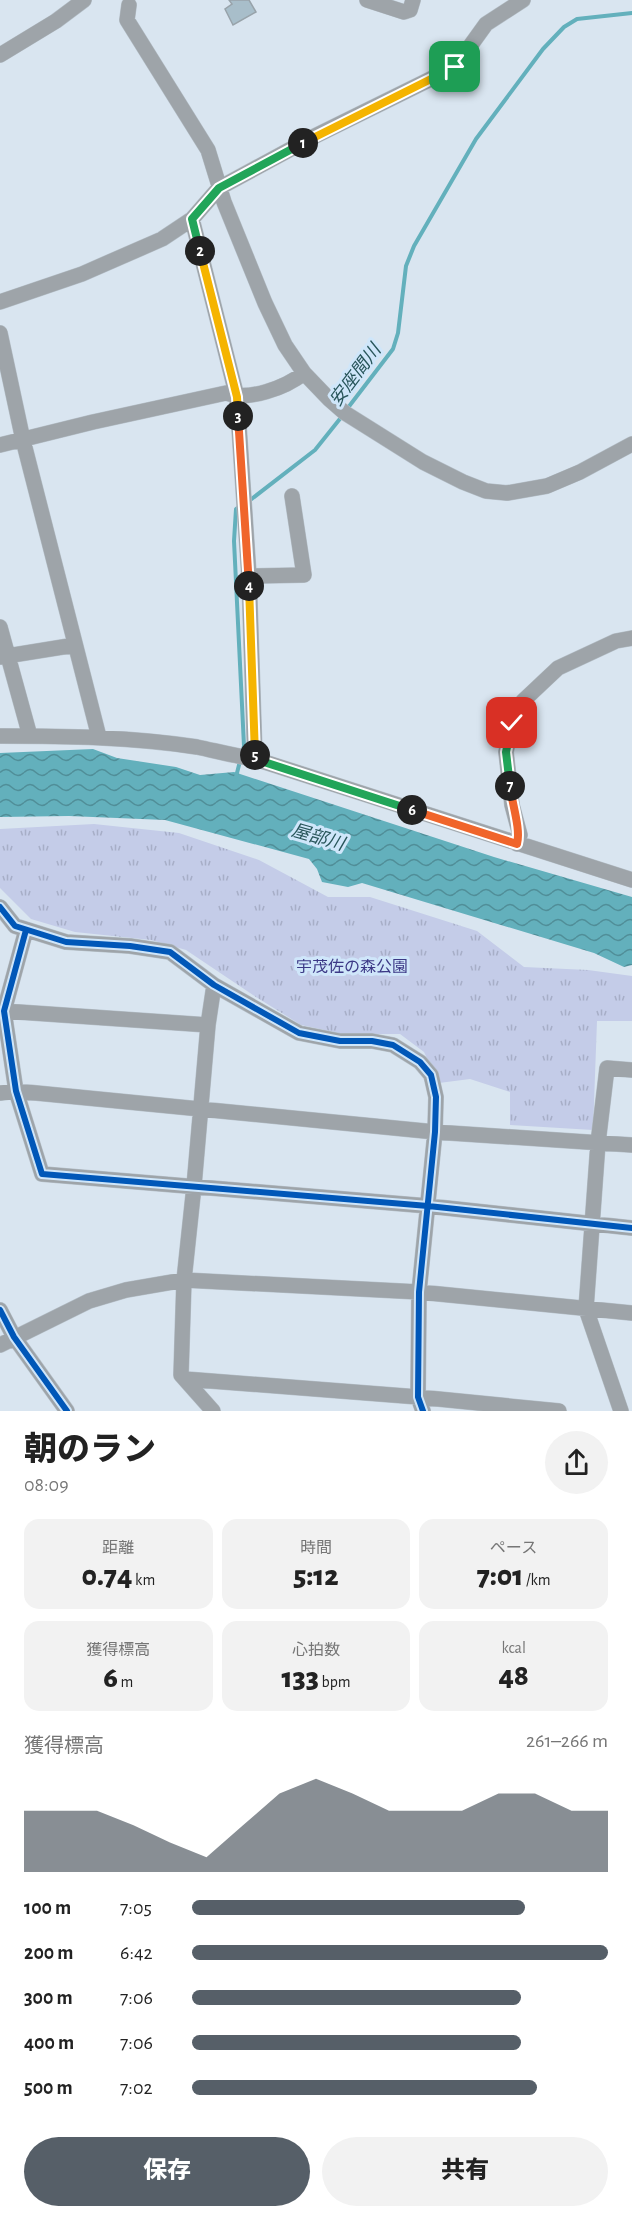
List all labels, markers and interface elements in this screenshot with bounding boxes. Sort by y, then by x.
pin [429,41,480,92]
icon: arrive [438,50,471,83]
pin: 1 [288,128,318,158]
text: 1 [300,135,306,151]
pin: 2 [185,236,215,266]
text: 2 [196,243,204,259]
water label: 安座間川 [325,339,386,410]
pin: 3 [223,401,253,431]
text: 3 [235,408,241,424]
pin: 4 [234,571,264,601]
text: 4 [245,578,253,594]
pin [486,697,537,748]
icon: check [495,706,528,739]
pin: 5 [240,740,270,770]
text: 5 [252,747,258,763]
pin: 7 [495,771,525,801]
text: 7 [507,778,513,794]
pin: 6 [397,795,427,825]
text: 6 [408,802,416,818]
water label: 屋部川 [289,820,349,855]
park label: 宇茂佐の森公園 [296,958,408,975]
button: share [545,1431,608,1494]
text: 朝のラン [24,1434,156,1467]
text: 08:09 [24,1475,69,1495]
text: 距離 [102,1540,134,1556]
text: 時間 [300,1540,332,1556]
text: ペース [490,1540,537,1556]
text: 0.74 [81,1561,132,1591]
text: 5:12 [293,1561,339,1591]
text: 7:01 [477,1561,523,1591]
text: km [132,1572,155,1588]
text: /km [523,1572,551,1588]
text: kcal [501,1640,526,1656]
text: 獲得標高 [86,1642,150,1658]
text: 心拍数 [292,1642,340,1658]
text: 48 [498,1661,529,1691]
text: 6 [103,1663,118,1693]
text: 133 [281,1663,319,1693]
text: m [118,1674,133,1690]
text: bpm [319,1674,351,1690]
text: 261–266 m [526,1731,608,1751]
text: 獲得標高 [24,1736,104,1756]
text: 100 m [24,1898,71,1918]
text: 7:05 [120,1898,152,1918]
text: 200 m [24,1943,73,1963]
text: 6:42 [120,1943,153,1963]
text: 300 m [24,1988,73,2008]
text: 7:06 [120,1988,153,2008]
text: 400 m [24,2033,74,2053]
text: 7:06 [120,2033,153,2053]
text: 500 m [24,2078,73,2098]
text: 7:02 [120,2078,153,2098]
button: 保存 [24,2137,310,2206]
button: 共有 [322,2137,608,2206]

